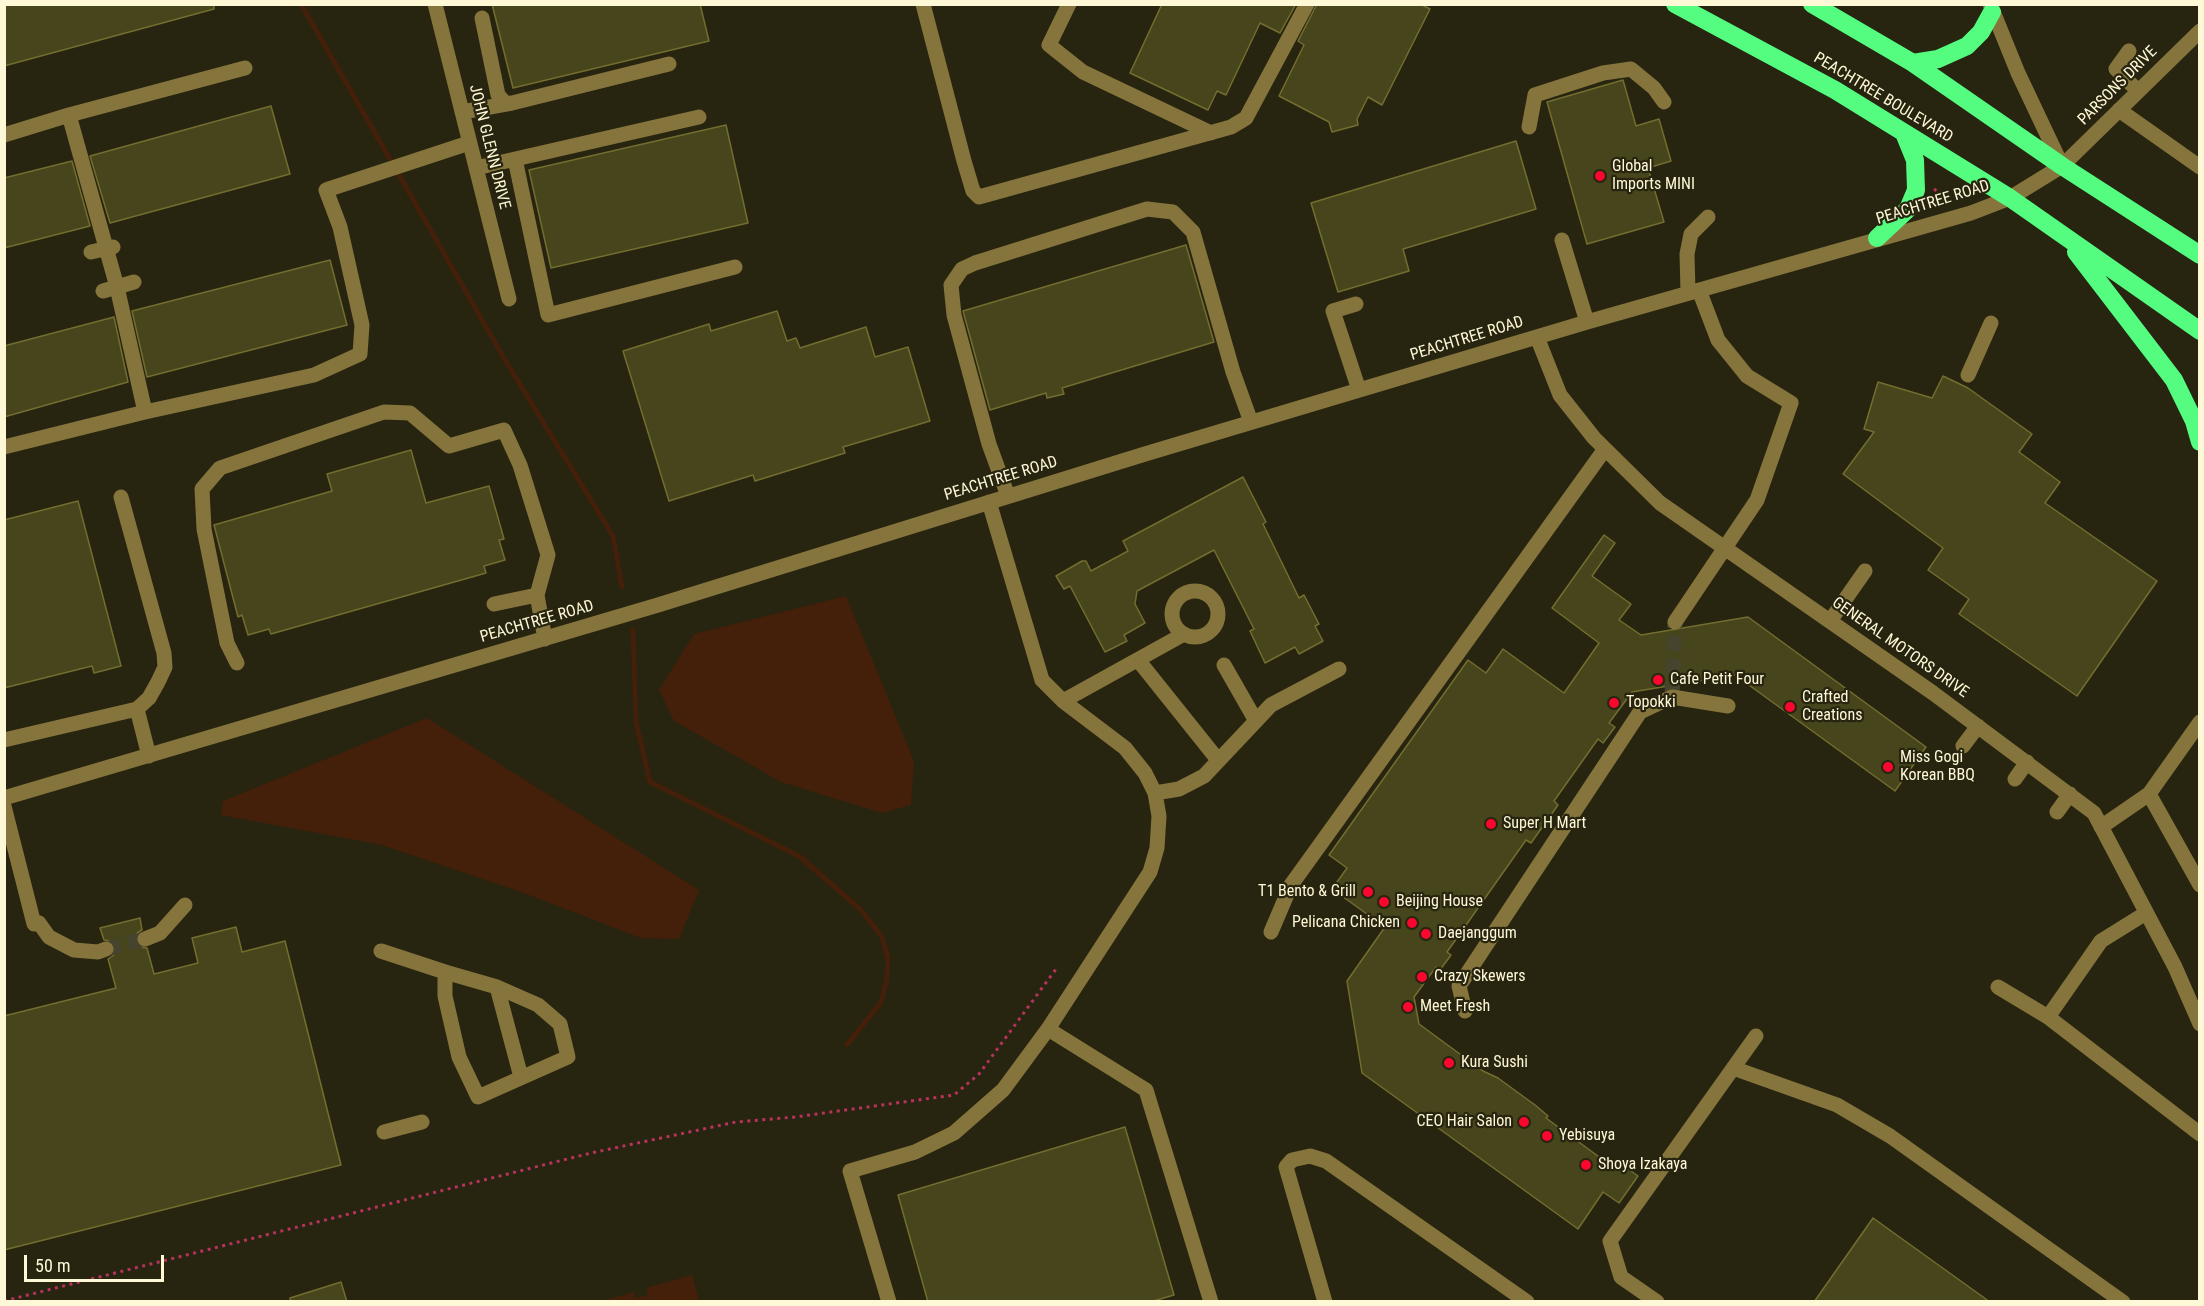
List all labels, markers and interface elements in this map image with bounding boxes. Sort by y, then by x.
street label: PARSONS DRIVE [2074,42,2162,130]
street label: PEACHTREE BOULEVARD [1810,49,1956,147]
street label: JOHN GLENN DRIVE [464,83,514,211]
place label: Global Imports MINI [1612,157,1695,195]
marker: Global Imports MINI [1593,169,1607,183]
street label: PEACHTREE ROAD [1874,177,1992,229]
street label: PEACHTREE ROAD [1408,313,1526,365]
street label: PEACHTREE ROAD [942,453,1060,505]
street label: GENERAL MOTORS DRIVE [1828,594,1972,702]
street label: PEACHTREE ROAD [478,597,596,647]
place label: Cafe Petit Four [1670,670,1764,690]
marker: Cafe Petit Four [1651,673,1665,687]
place label: Crafted Creations [1802,688,1862,726]
place label: Topokki [1626,693,1676,713]
marker: Topokki [1607,696,1621,710]
marker: Crafted Creations [1783,700,1797,714]
place label: Miss Gogi Korean BBQ [1900,748,1975,786]
marker: Miss Gogi Korean BBQ [1881,760,1895,774]
place label: Super H Mart [1503,814,1586,834]
marker: Super H Mart [1484,817,1498,831]
place label: T1 Bento & Grill [1258,882,1356,902]
marker: T1 Bento & Grill [1361,885,1375,899]
place label: Beijing House [1396,892,1483,912]
marker: Beijing House [1377,895,1391,909]
place label: Pelicana Chicken [1292,913,1400,933]
marker: Pelicana Chicken [1405,916,1419,930]
place label: Daejanggum [1438,924,1517,944]
marker: Daejanggum [1419,927,1433,941]
place label: Crazy Skewers [1434,967,1526,987]
marker: Crazy Skewers [1415,970,1429,984]
place label: Meet Fresh [1420,997,1490,1017]
marker: Meet Fresh [1401,1000,1415,1014]
place label: Kura Sushi [1461,1053,1528,1073]
marker: Kura Sushi [1442,1056,1456,1070]
place label: CEO Hair Salon [1416,1112,1512,1132]
marker: CEO Hair Salon [1517,1115,1531,1129]
place label: Yebisuya [1559,1126,1615,1146]
marker: Yebisuya [1540,1129,1554,1143]
place label: Shoya Izakaya [1598,1155,1687,1175]
marker: Shoya Izakaya [1579,1158,1593,1172]
scale bar [27,1243,166,1281]
text: 50 m [35,1255,70,1276]

